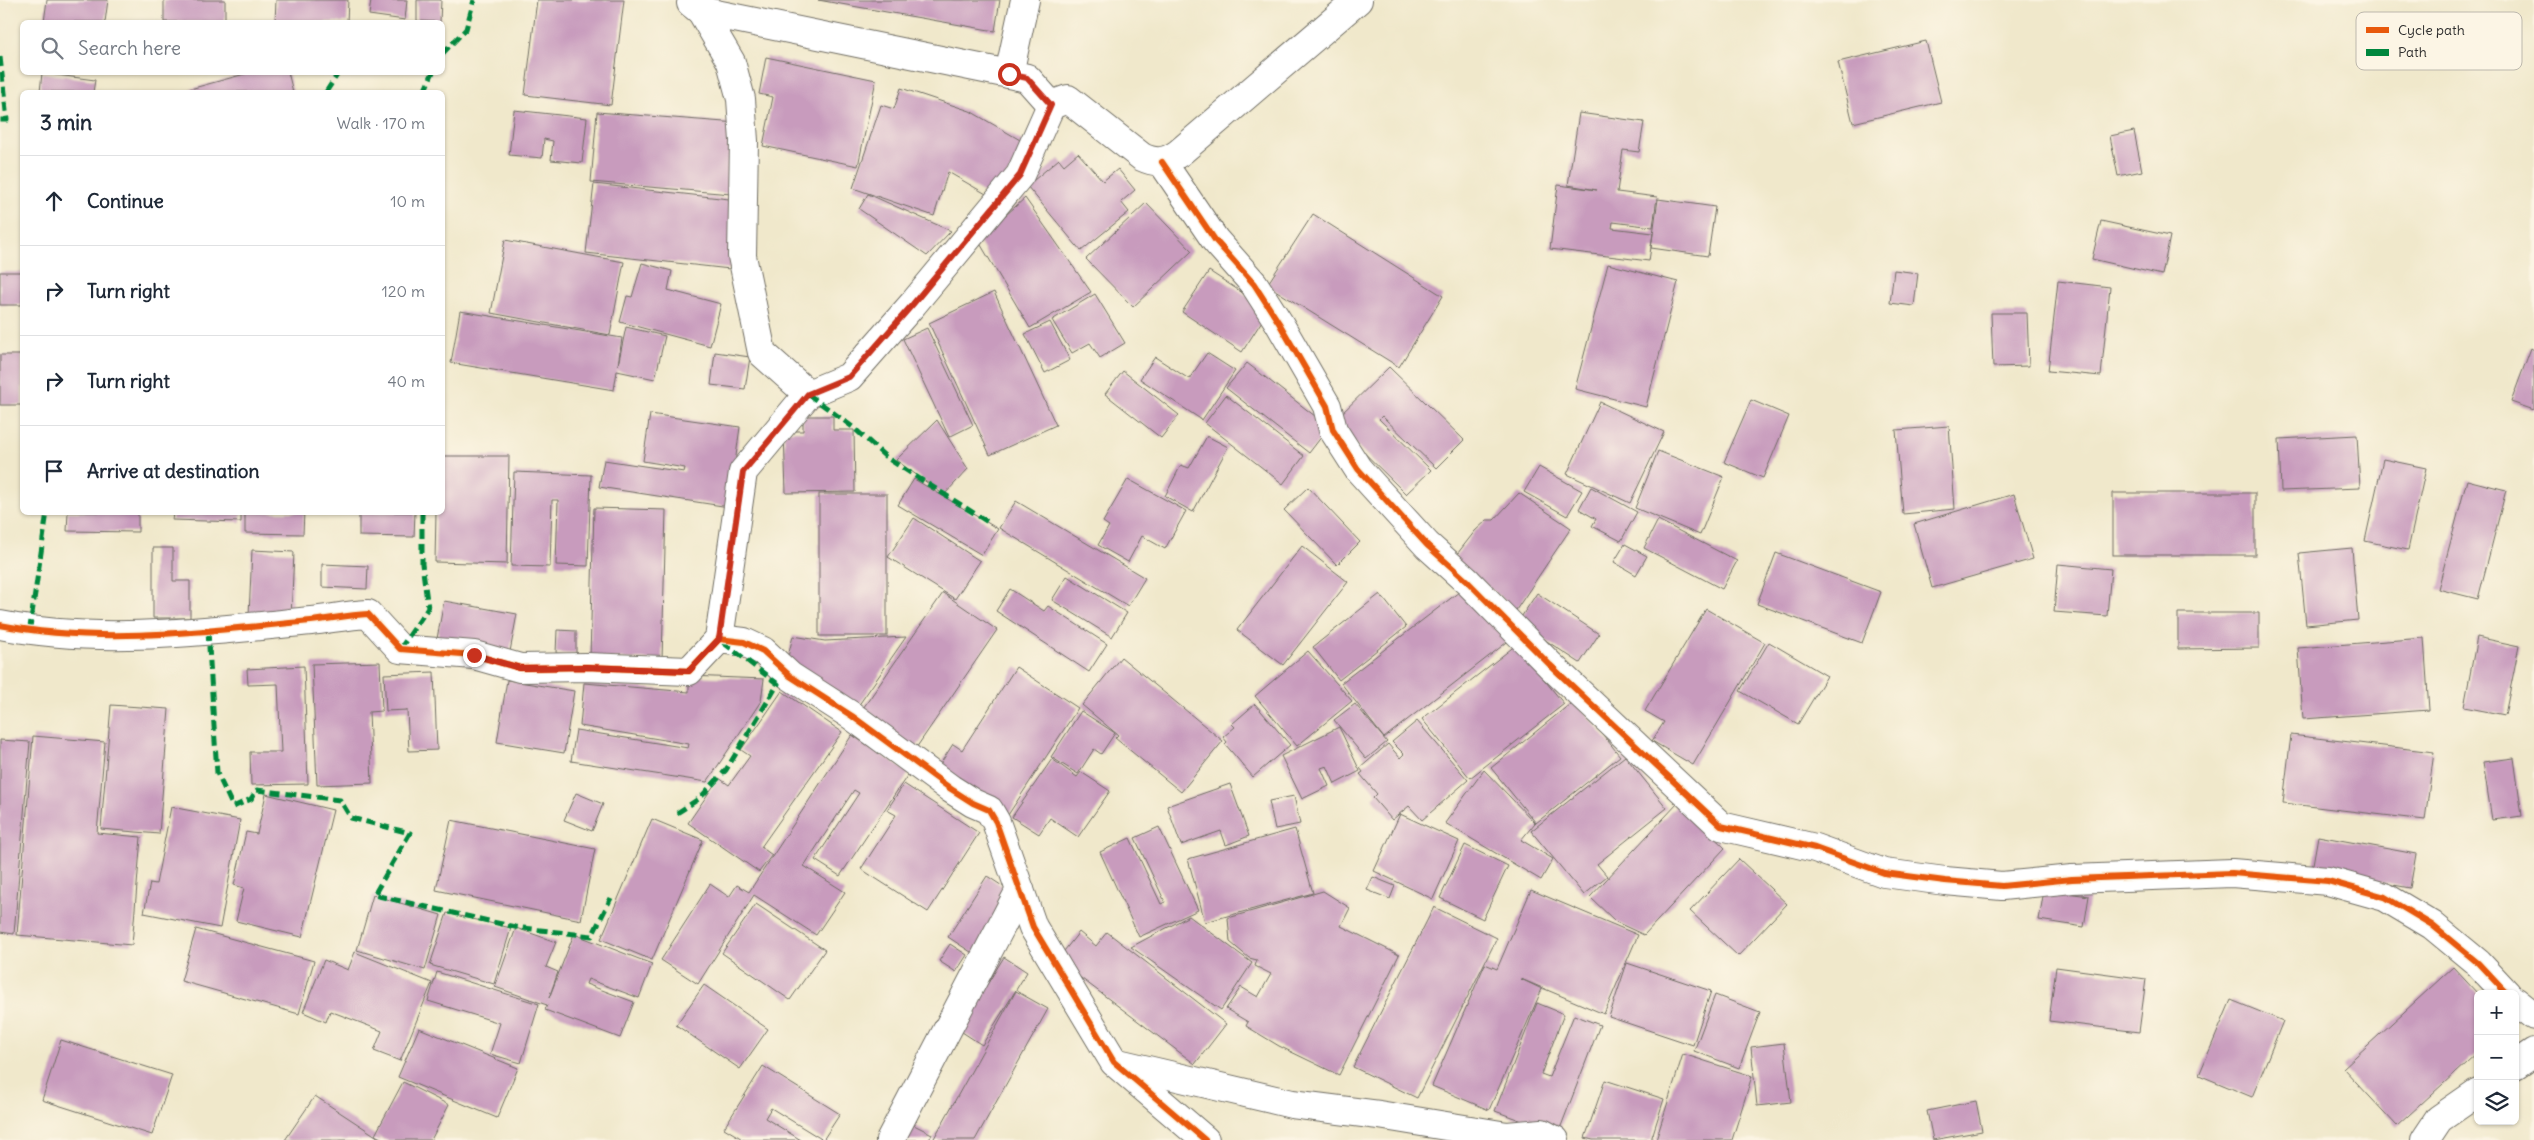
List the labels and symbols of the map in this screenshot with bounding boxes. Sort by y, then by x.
legend [2356,12,2522,70]
text: Cycle path [2398,21,2465,39]
text: Path [2398,43,2427,61]
route start [998,63,1021,86]
route end [463,644,486,667]

